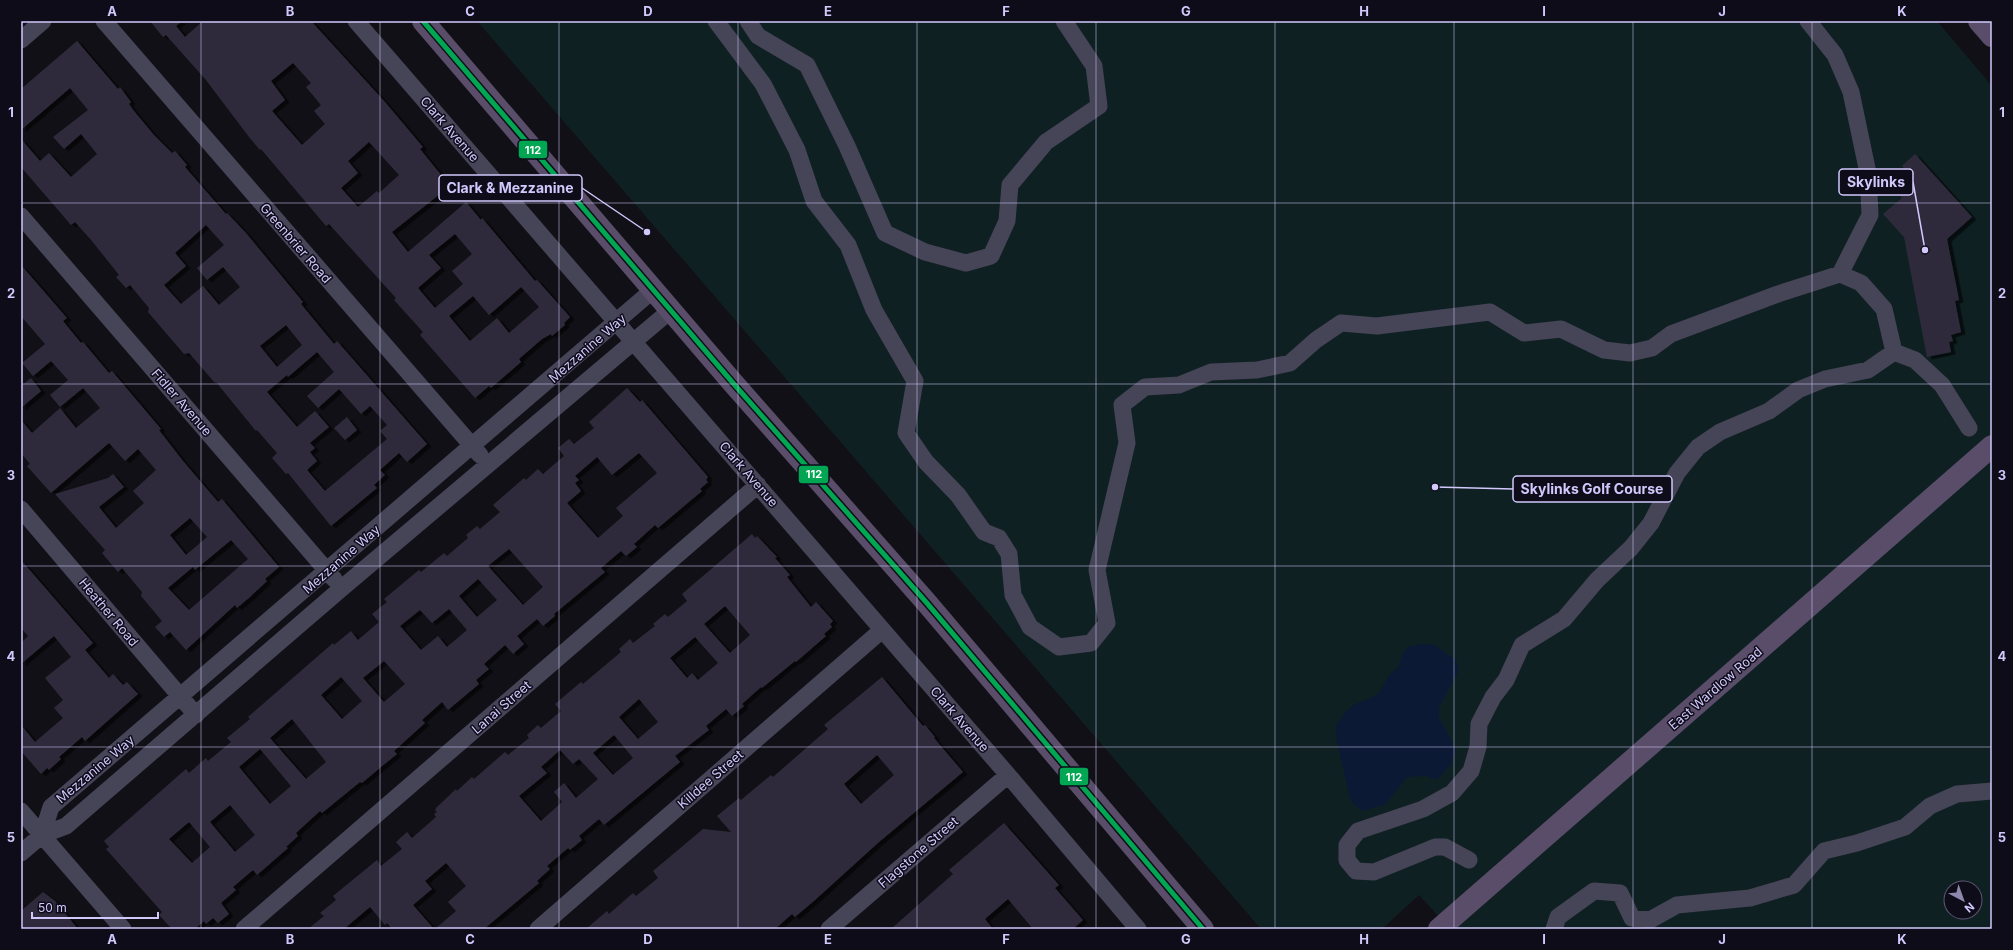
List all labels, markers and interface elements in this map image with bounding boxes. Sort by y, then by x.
text: A [107,3,117,19]
text: B [286,3,295,19]
text: C [465,3,475,19]
text: D [643,3,653,19]
text: E [824,3,832,19]
text: F [1002,3,1010,19]
text: G [1181,3,1191,19]
text: H [1359,3,1369,19]
text: I [1542,3,1546,19]
text: J [1718,3,1726,19]
text: K [1897,3,1907,19]
street label: Clark Avenue [417,93,483,165]
text: 1 [8,104,14,120]
text: 1 [1999,104,2005,120]
line badge: 112 [518,140,548,159]
text: 112 [525,143,541,157]
callout: Skylinks [1839,169,1913,195]
text: Skylinks [1847,173,1905,190]
callout: Clark & Mezzanine [439,175,582,201]
text: Clark & Mezzanine [446,179,574,196]
street label: Greenbrier Road [257,200,335,286]
text: 2 [7,285,15,301]
text: 2 [1998,285,2006,301]
street label: Mezzanine Way [545,310,629,386]
street label: Fidler Avenue [148,365,216,439]
street label: Clark Avenue [716,438,782,510]
line badge: 112 [798,465,829,484]
text: 3 [7,467,15,483]
text: 112 [806,467,822,481]
text: 3 [1998,467,2006,483]
callout: Skylinks Golf Course [1513,476,1672,502]
text: Skylinks Golf Course [1521,480,1663,497]
street label: Mezzanine Way [299,521,383,597]
street label: Heather Road [76,575,142,649]
street label: East Wardlow Road [1665,643,1765,733]
text: 4 [7,648,16,664]
text: 4 [1998,648,2007,664]
street label: Lanai Street [468,677,534,737]
street label: Clark Avenue [927,683,993,755]
street label: Mezzanine Way [53,732,137,806]
street label: Killdee Street [674,746,746,812]
line badge: 112 [1059,767,1089,786]
text: 112 [1066,770,1082,784]
street label: Flagstone Street [875,813,961,891]
text: 5 [7,829,15,845]
text: 5 [1998,829,2006,845]
north arrow [1943,880,1983,920]
scale bar [32,894,158,920]
text: 50 m [38,900,67,915]
text: N [1962,900,1977,916]
text: A [107,931,117,947]
text: B [286,931,295,947]
text: C [465,931,475,947]
text: D [643,931,653,947]
text: E [824,931,832,947]
text: F [1002,931,1010,947]
text: G [1181,931,1191,947]
text: H [1359,931,1369,947]
text: I [1542,931,1546,947]
text: J [1718,931,1726,947]
text: K [1897,931,1907,947]

